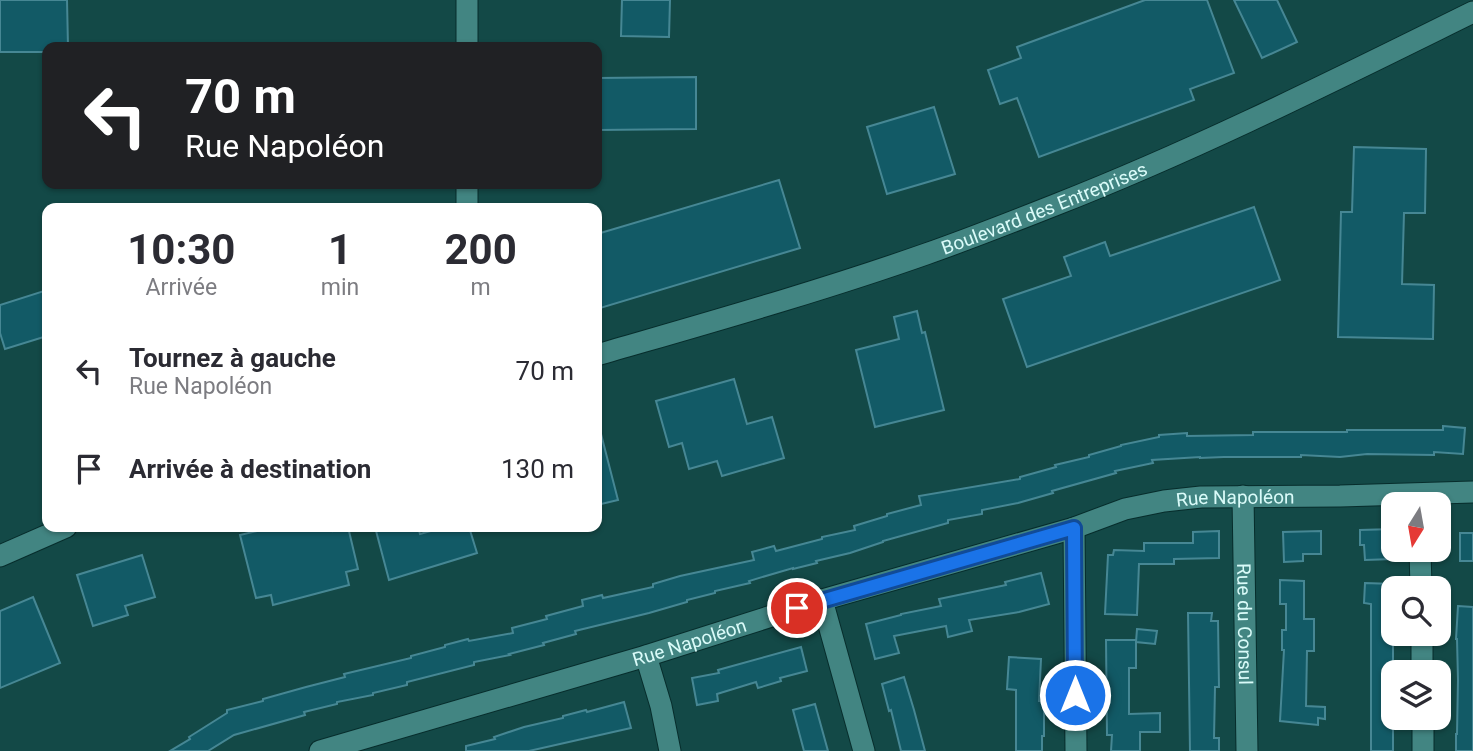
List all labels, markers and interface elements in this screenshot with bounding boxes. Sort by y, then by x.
text: 70 m [185,68,296,125]
icon: left [70,70,161,161]
text: Rue Napoléon [185,127,384,165]
street label: Boulevard des Entreprises [938,157,1151,259]
text: 10:30 [127,225,235,274]
text: 1 [328,225,352,274]
text: 200 [444,225,517,274]
text: Arrivée [146,274,217,301]
text: min [321,274,359,301]
text: m [471,274,491,301]
text: Tournez à gauche [129,343,336,373]
icon: left [70,352,108,390]
text: 70 m [516,356,574,386]
text: Rue Napoléon [129,373,272,400]
icon: arrive [70,450,108,488]
text: Arrivée à destination [129,454,371,484]
text: 130 m [501,454,574,484]
street label: Rue Napoléon [1175,485,1295,511]
north arrow [1381,492,1451,562]
map controls [1381,492,1451,730]
street label: Rue du Consul [1233,563,1257,685]
button: search [1381,576,1451,646]
pin [767,578,827,638]
icon: arrive [778,589,816,627]
street label: Rue Napoléon [630,613,749,671]
position arrow [1038,658,1112,732]
button: layers [1381,660,1451,730]

